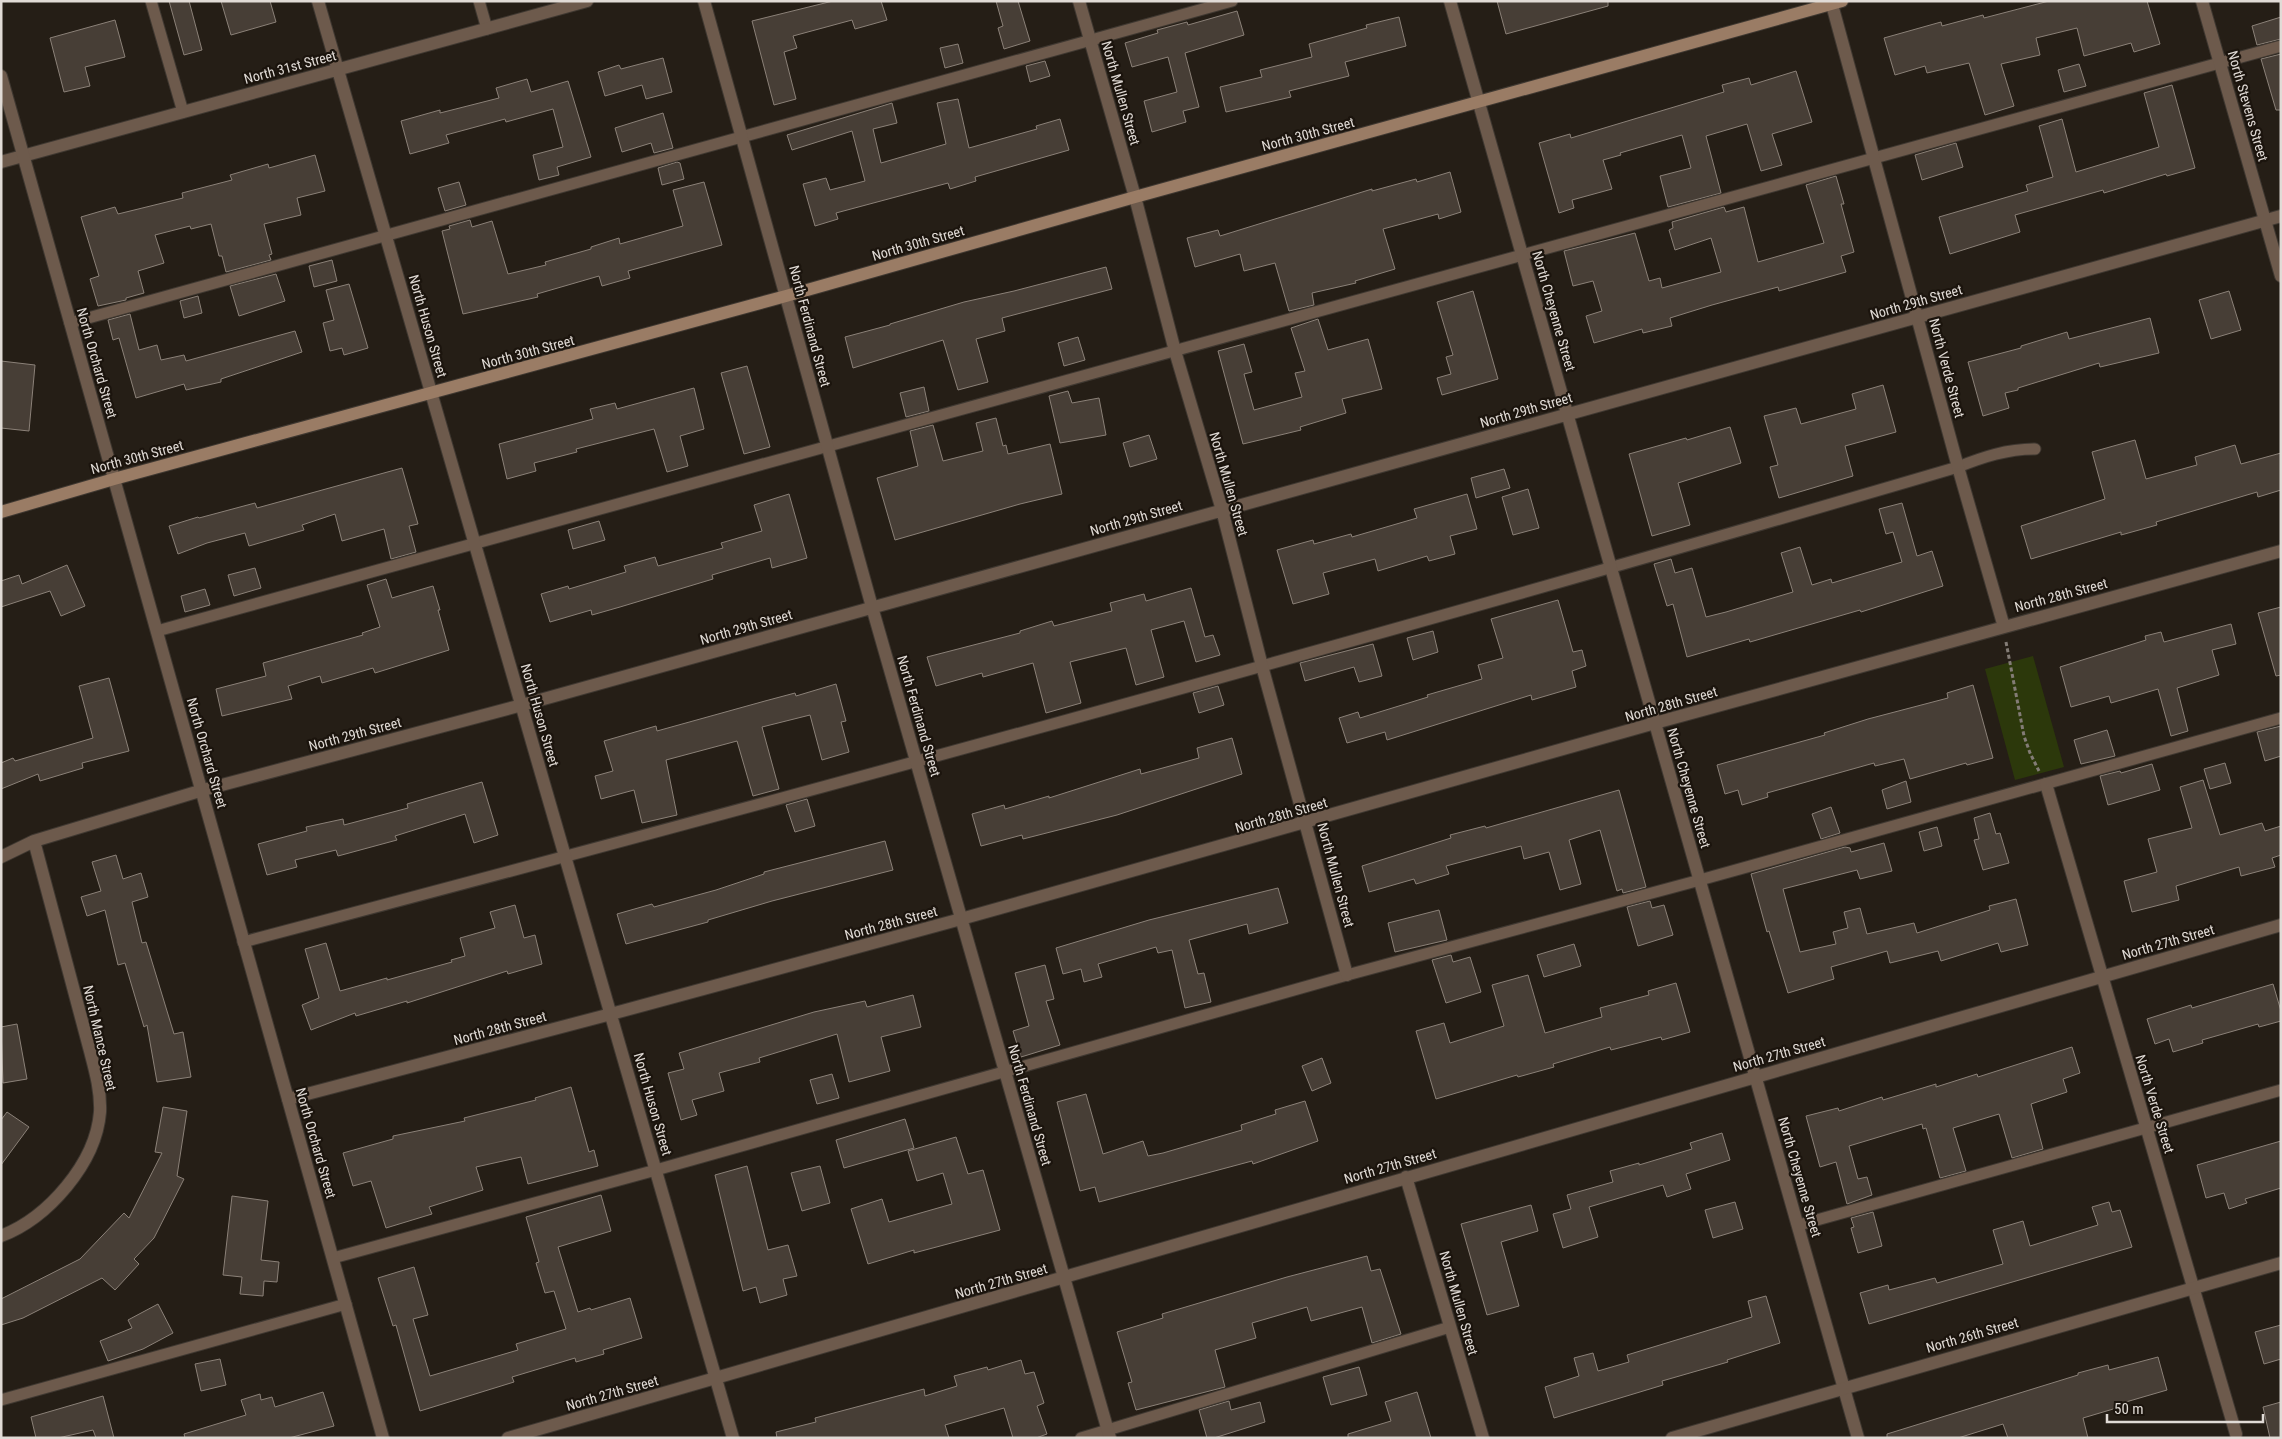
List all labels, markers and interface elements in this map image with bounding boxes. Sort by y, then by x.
street label: North Mullen Street [1098,39,1144,147]
street label: North 31st Street [242,47,338,87]
street label: North Stevens Street [2225,49,2271,163]
street label: North 30th Street [1260,114,1356,154]
street label: North 30th Street [870,222,966,264]
street label: North Cheyenne Street [1529,249,1579,373]
street label: North Ferdinand Street [786,264,834,388]
street label: North Huson Street [406,273,450,379]
street label: North 29th Street [1868,281,1964,323]
street label: North Orchard Street [74,306,120,420]
street label: North Verde Street [1926,317,1968,419]
street label: North 30th Street [480,332,576,372]
street label: North 29th Street [1478,389,1574,431]
street label: North Mullen Street [1206,430,1252,538]
street label: North 30th Street [89,437,185,477]
street label: North 29th Street [1088,497,1184,539]
street label: North 28th Street [2013,575,2109,615]
street label: North 29th Street [698,606,794,648]
street label: North Ferdinand Street [894,654,944,778]
street label: North Huson Street [518,662,562,768]
street label: North 28th Street [1623,683,1719,725]
street label: North Orchard Street [184,696,230,810]
street label: North 29th Street [307,714,403,754]
street label: North Cheyenne Street [1664,726,1714,850]
street label: North 28th Street [1233,794,1329,836]
street label: North Mullen Street [1314,821,1358,929]
street label: North 28th Street [843,903,939,943]
street label: North 27th Street [2120,921,2216,963]
street label: North Mance Street [80,984,120,1092]
street label: North 28th Street [452,1008,548,1048]
street label: North 27th Street [1731,1033,1827,1075]
street label: North Ferdinand Street [1005,1043,1055,1167]
street label: North Huson Street [631,1051,675,1157]
street label: North Verde Street [2132,1053,2178,1155]
street label: North Orchard Street [293,1086,339,1200]
street label: North Cheyenne Street [1775,1115,1825,1239]
street label: North 27th Street [1342,1145,1438,1187]
street label: North Mullen Street [1436,1249,1482,1357]
street label: North 27th Street [953,1260,1049,1302]
street label: North 26th Street [1924,1314,2020,1356]
street label: North 27th Street [564,1372,660,1414]
scale bar [2107,1392,2263,1424]
text: 50 m [2114,1400,2144,1418]

